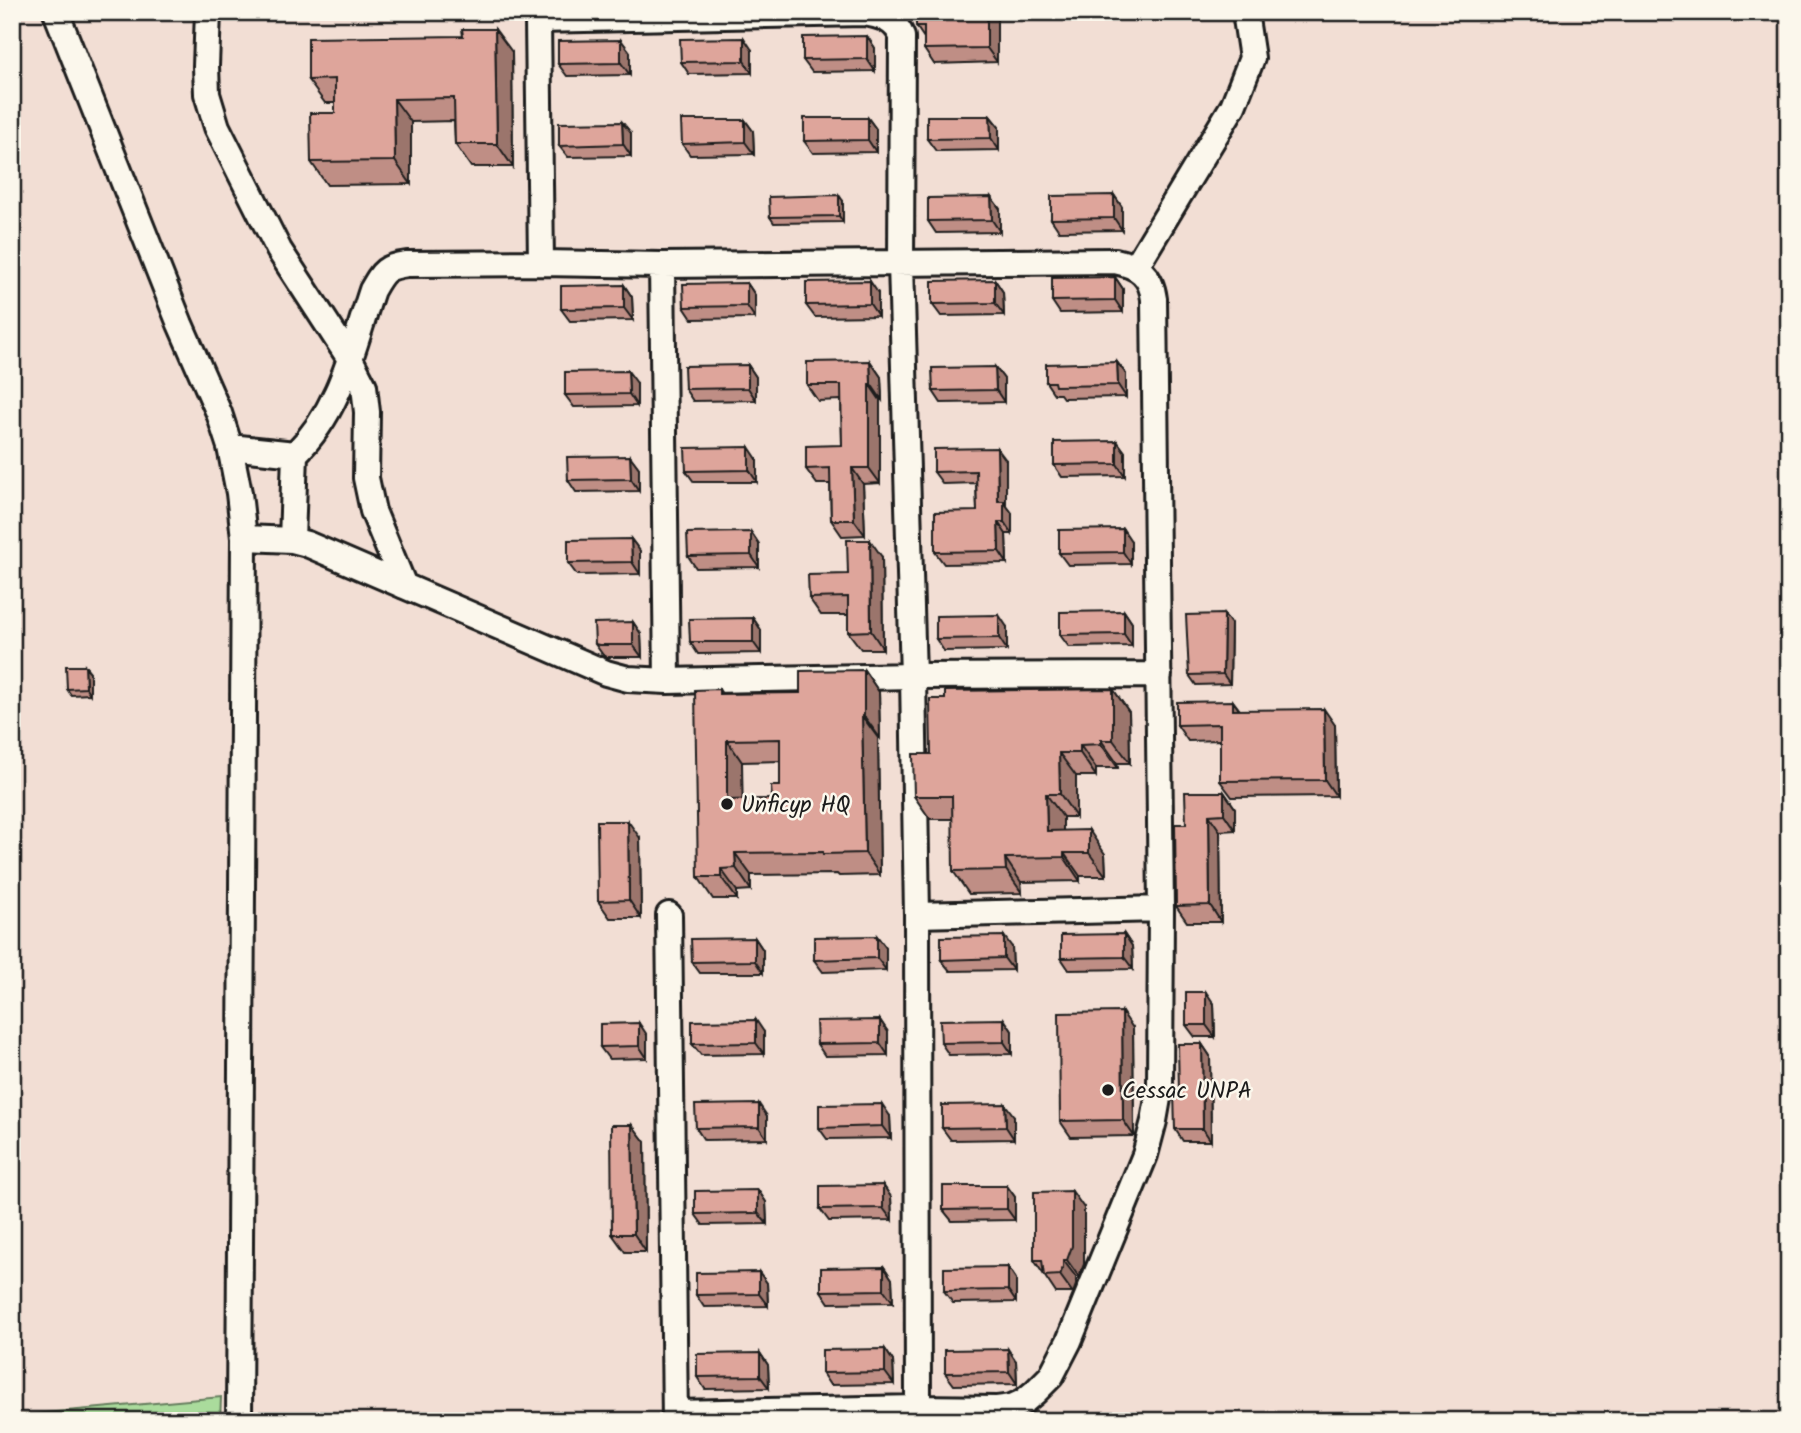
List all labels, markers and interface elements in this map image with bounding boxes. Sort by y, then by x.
place label: Unficyp HQ [741,788,851,824]
marker: Unficyp HQ [719,796,735,812]
place label: Cessac UNPA [1122,1074,1252,1110]
marker: Cessac UNPA [1100,1082,1116,1098]

